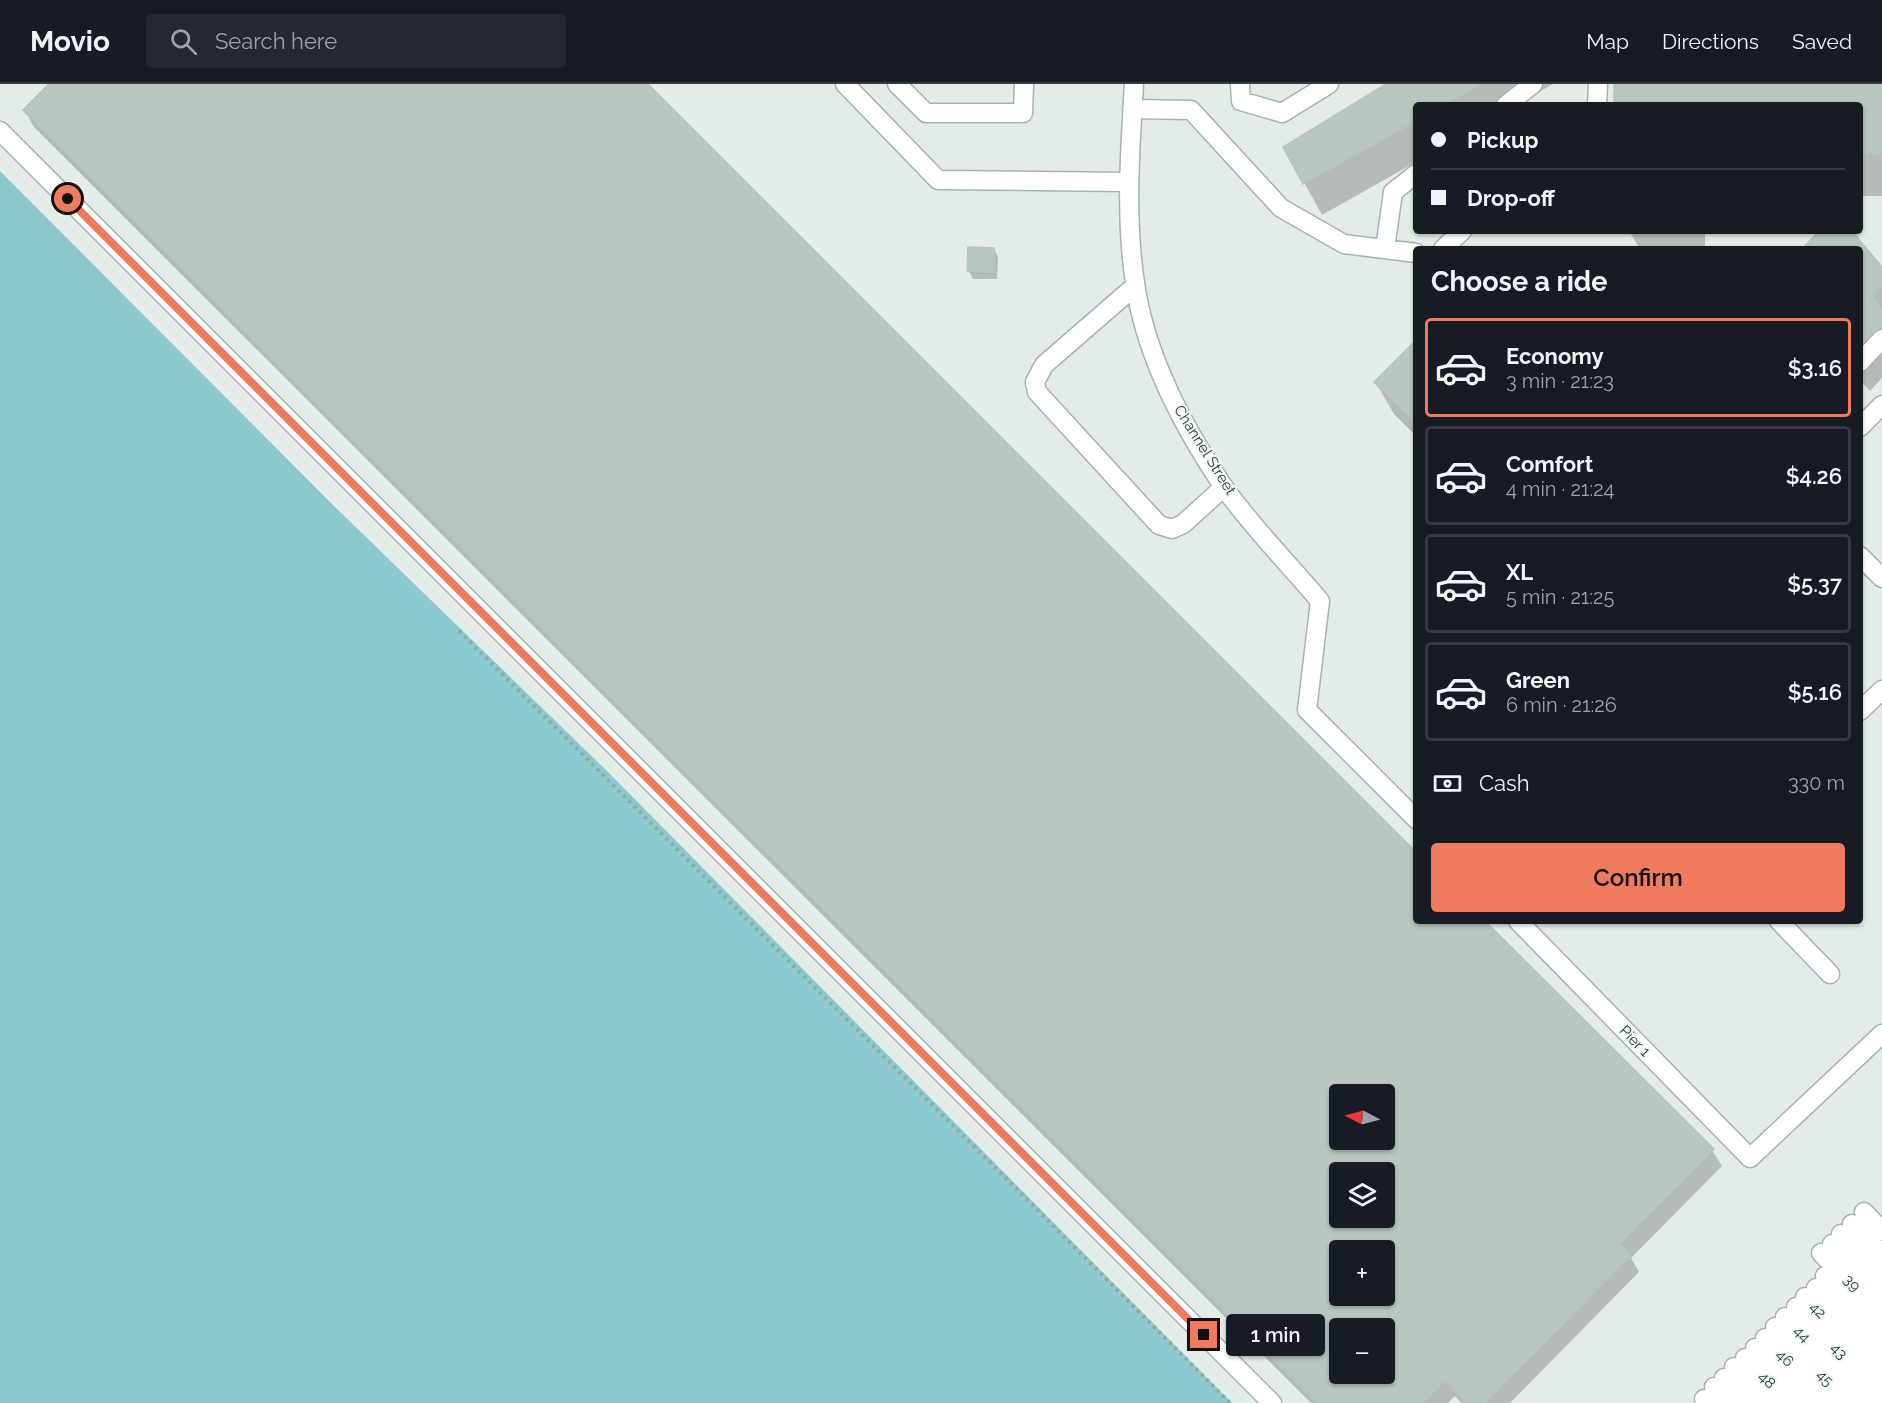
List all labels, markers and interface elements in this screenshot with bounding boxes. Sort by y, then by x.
search box [146,14,566,68]
text: Movio [30,25,110,58]
icon: search [167,25,200,58]
text: Search here [215,28,337,54]
text: Map [1586,29,1629,54]
text: Directions [1662,29,1759,54]
text: Saved [1792,29,1852,54]
text: Pickup [1467,127,1539,153]
route start [54,185,81,212]
text: Drop-off [1467,185,1555,211]
text: Choose a ride [1431,266,1607,297]
icon: car [1434,341,1488,395]
text: Economy [1506,343,1604,369]
text: $3.16 [1788,355,1842,381]
text: 3 min · 21:23 [1506,369,1614,393]
street label: Channel Street [1170,402,1240,498]
icon: car [1434,449,1488,503]
text: Comfort [1506,451,1593,477]
text: $4.26 [1786,463,1842,489]
text: 4 min · 21:24 [1506,477,1614,501]
icon: car [1434,557,1488,611]
text: XL [1506,559,1533,585]
text: $5.37 [1787,571,1842,597]
text: 5 min · 21:25 [1506,585,1614,609]
icon: car [1434,665,1488,719]
text: Green [1506,667,1570,693]
text: $5.16 [1788,679,1842,705]
text: 6 min · 21:26 [1506,693,1617,717]
icon: cash [1431,767,1464,800]
text: Cash [1479,770,1530,796]
text: 330 m [1788,771,1845,795]
button: Confirm [1431,843,1845,912]
street label: Pier 1 [1616,1022,1655,1061]
north arrow [1329,1084,1395,1150]
map controls [1329,1084,1395,1384]
button: layers [1329,1162,1395,1228]
button: + [1329,1240,1395,1306]
street label: 39 [1840,1271,1864,1295]
street label: 42 [1806,1298,1830,1322]
callout: 1 min [1225,1314,1324,1356]
button: − [1329,1318,1395,1384]
route end [1190,1321,1217,1348]
street label: 44 [1790,1322,1814,1346]
text: 1 min [1251,1323,1300,1347]
street label: 43 [1827,1339,1851,1363]
street label: 46 [1773,1346,1797,1370]
street label: 45 [1813,1366,1837,1390]
street label: 48 [1755,1368,1779,1392]

